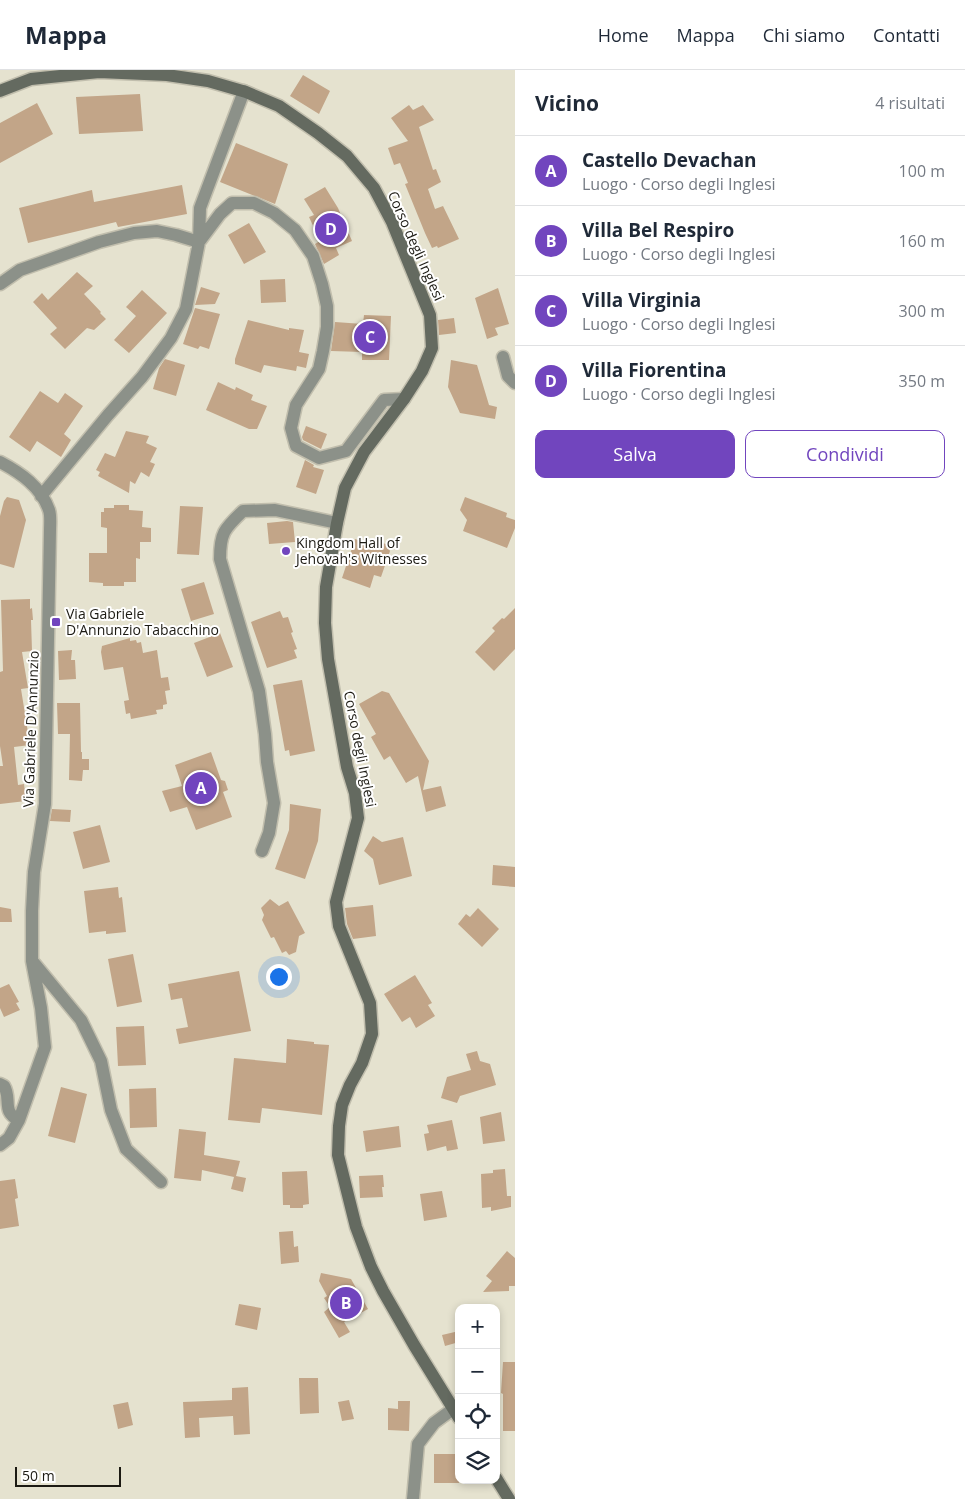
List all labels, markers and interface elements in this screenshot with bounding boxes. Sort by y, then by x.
text: Mappa [25,18,107,51]
text: Home [598,23,649,47]
text: Mappa [677,23,735,47]
text: Chi siamo [763,23,845,47]
text: Contatti [873,23,940,47]
text: Vicino [535,89,599,117]
text: 4 risultati [875,92,945,114]
text: Castello Devachan [582,147,757,173]
text: A [545,160,557,182]
text: 100 m [899,160,945,182]
text: Luogo · Corso degli Inglesi [582,173,776,195]
street label: Corso degli Inglesi [384,188,449,304]
pin: D [315,210,347,248]
text: Villa Bel Respiro [582,217,734,243]
text: B [546,230,556,252]
text: 160 m [899,230,945,252]
text: Luogo · Corso degli Inglesi [582,243,776,265]
text: Villa Virginia [582,287,701,313]
text: C [546,300,556,322]
text: 300 m [899,300,945,322]
text: Luogo · Corso degli Inglesi [582,313,776,335]
pin: C [354,318,386,356]
text: Villa Fiorentina [582,357,727,383]
text: D [545,370,557,392]
text: 350 m [899,370,945,392]
text: Luogo · Corso degli Inglesi [582,383,776,405]
button: Salva [535,430,735,478]
button: Condividi [745,430,945,478]
place label: Kingdom Hall of Jehovah's Witnesses [294,533,427,568]
marker: Kingdom Hall of Jehovah's Witnesses [280,545,292,557]
place label: Via Gabriele D'Annunzio Tabacchino [66,604,219,639]
marker: Via Gabriele D'Annunzio Tabacchino [50,616,62,628]
street label: Via Gabriele D'Annunzio [18,650,43,808]
street label: Corso degli Inglesi [340,689,381,809]
pin: A [185,769,217,807]
your location [266,964,292,990]
pin: B [330,1284,362,1322]
map controls [455,1304,500,1484]
button: + [455,1304,500,1349]
button: − [455,1349,500,1394]
button: locate [455,1394,500,1439]
button: layers [455,1439,500,1484]
scale bar [15,1464,121,1487]
text: 50 m [22,1466,55,1485]

